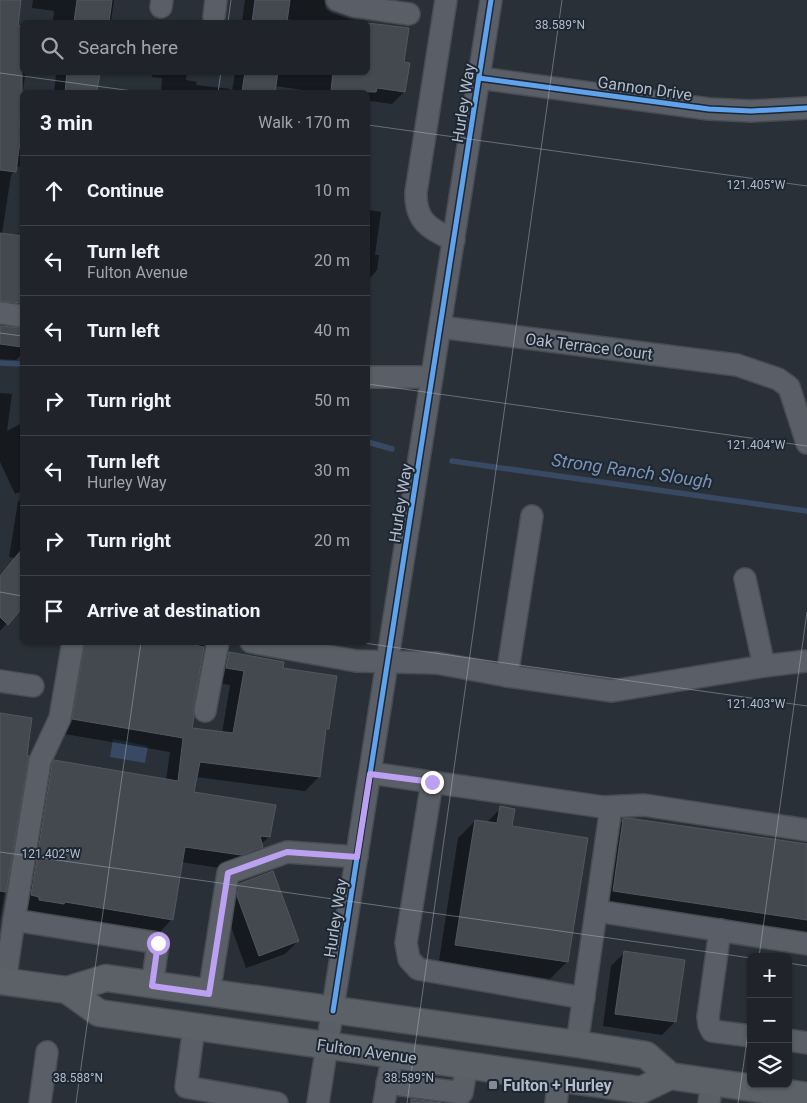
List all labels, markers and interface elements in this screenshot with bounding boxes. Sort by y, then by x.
text: 38.589°N [535,18,585,32]
search box [20,20,370,75]
icon: search [38,34,66,62]
text: Search here [78,36,178,59]
street label: Hurley Way [448,62,479,144]
street label: Gannon Drive [596,72,693,105]
text: 3 min [40,111,93,135]
text: Walk · 170 m [258,113,350,132]
icon: ahead [40,177,68,205]
text: 121.405°W [727,178,786,192]
text: Continue [87,179,164,202]
text: 10 m [314,181,350,200]
text: Turn left [87,240,160,263]
icon: left [40,247,68,275]
text: 20 m [314,251,350,270]
text: Fulton Avenue [87,263,188,282]
icon: left [40,317,68,345]
text: Turn left [87,319,160,342]
text: 40 m [314,321,350,340]
street label: Oak Terrace Court [524,329,654,364]
icon: right [40,387,68,415]
text: Turn right [87,389,171,412]
text: 50 m [314,391,350,410]
text: 121.404°W [727,438,786,452]
water label: Strong Ranch Slough [550,449,714,492]
text: Turn left [87,450,160,473]
icon: left [40,457,68,485]
text: 30 m [314,461,350,480]
street label: Hurley Way [385,462,416,544]
text: Hurley Way [87,473,167,492]
icon: right [40,527,68,555]
text: Turn right [87,529,171,552]
text: 20 m [314,531,350,550]
icon: arrive [40,597,68,625]
text: Arrive at destination [87,599,260,622]
text: 121.403°W [727,697,786,711]
route end [421,771,444,794]
text: 121.402°W [22,847,81,861]
street label: Hurley Way [320,877,351,959]
route start [147,932,170,955]
map controls [747,953,792,1088]
button: + [747,953,792,998]
button: − [747,998,792,1043]
street label: Fulton Avenue [316,1035,418,1068]
button: layers [747,1043,792,1088]
text: 38.588°N [53,1071,103,1085]
text: 38.589°N [384,1071,434,1085]
place label: Fulton + Hurley [503,1076,613,1095]
marker: Fulton + Hurley [487,1079,499,1091]

